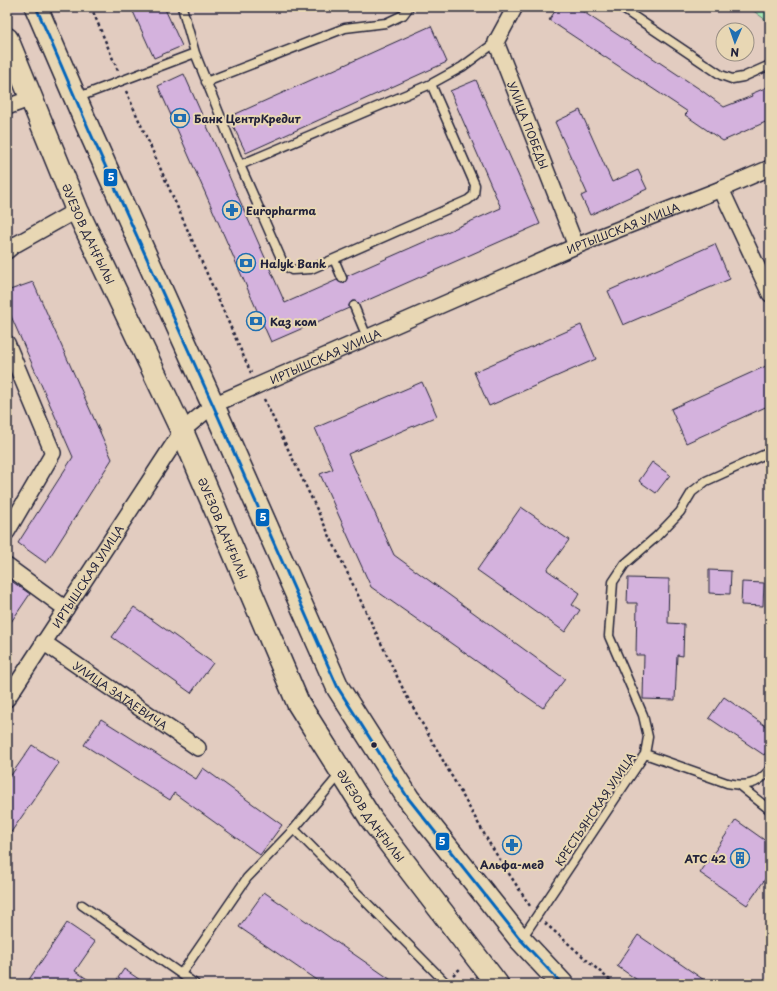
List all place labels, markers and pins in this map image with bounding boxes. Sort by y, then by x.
bank icon: Банк ЦентрКредит [169,107,191,129]
place label: Банк ЦентрКредит [194,110,301,127]
pharmacy icon: Europharma [221,199,243,221]
place label: Europharma [246,202,317,219]
bank icon: Halyk Bank [235,252,257,274]
place label: Halyk Bank [260,255,327,272]
bank icon: Каз ком [245,310,267,332]
place label: Каз ком [270,313,317,330]
unlabelled marker [369,740,379,750]
pharmacy icon: Альфа-мед [501,834,523,856]
building icon: АТС 42 [729,847,751,869]
place label: АТС 42 [684,850,726,867]
place label: Альфа-мед [480,856,544,873]

